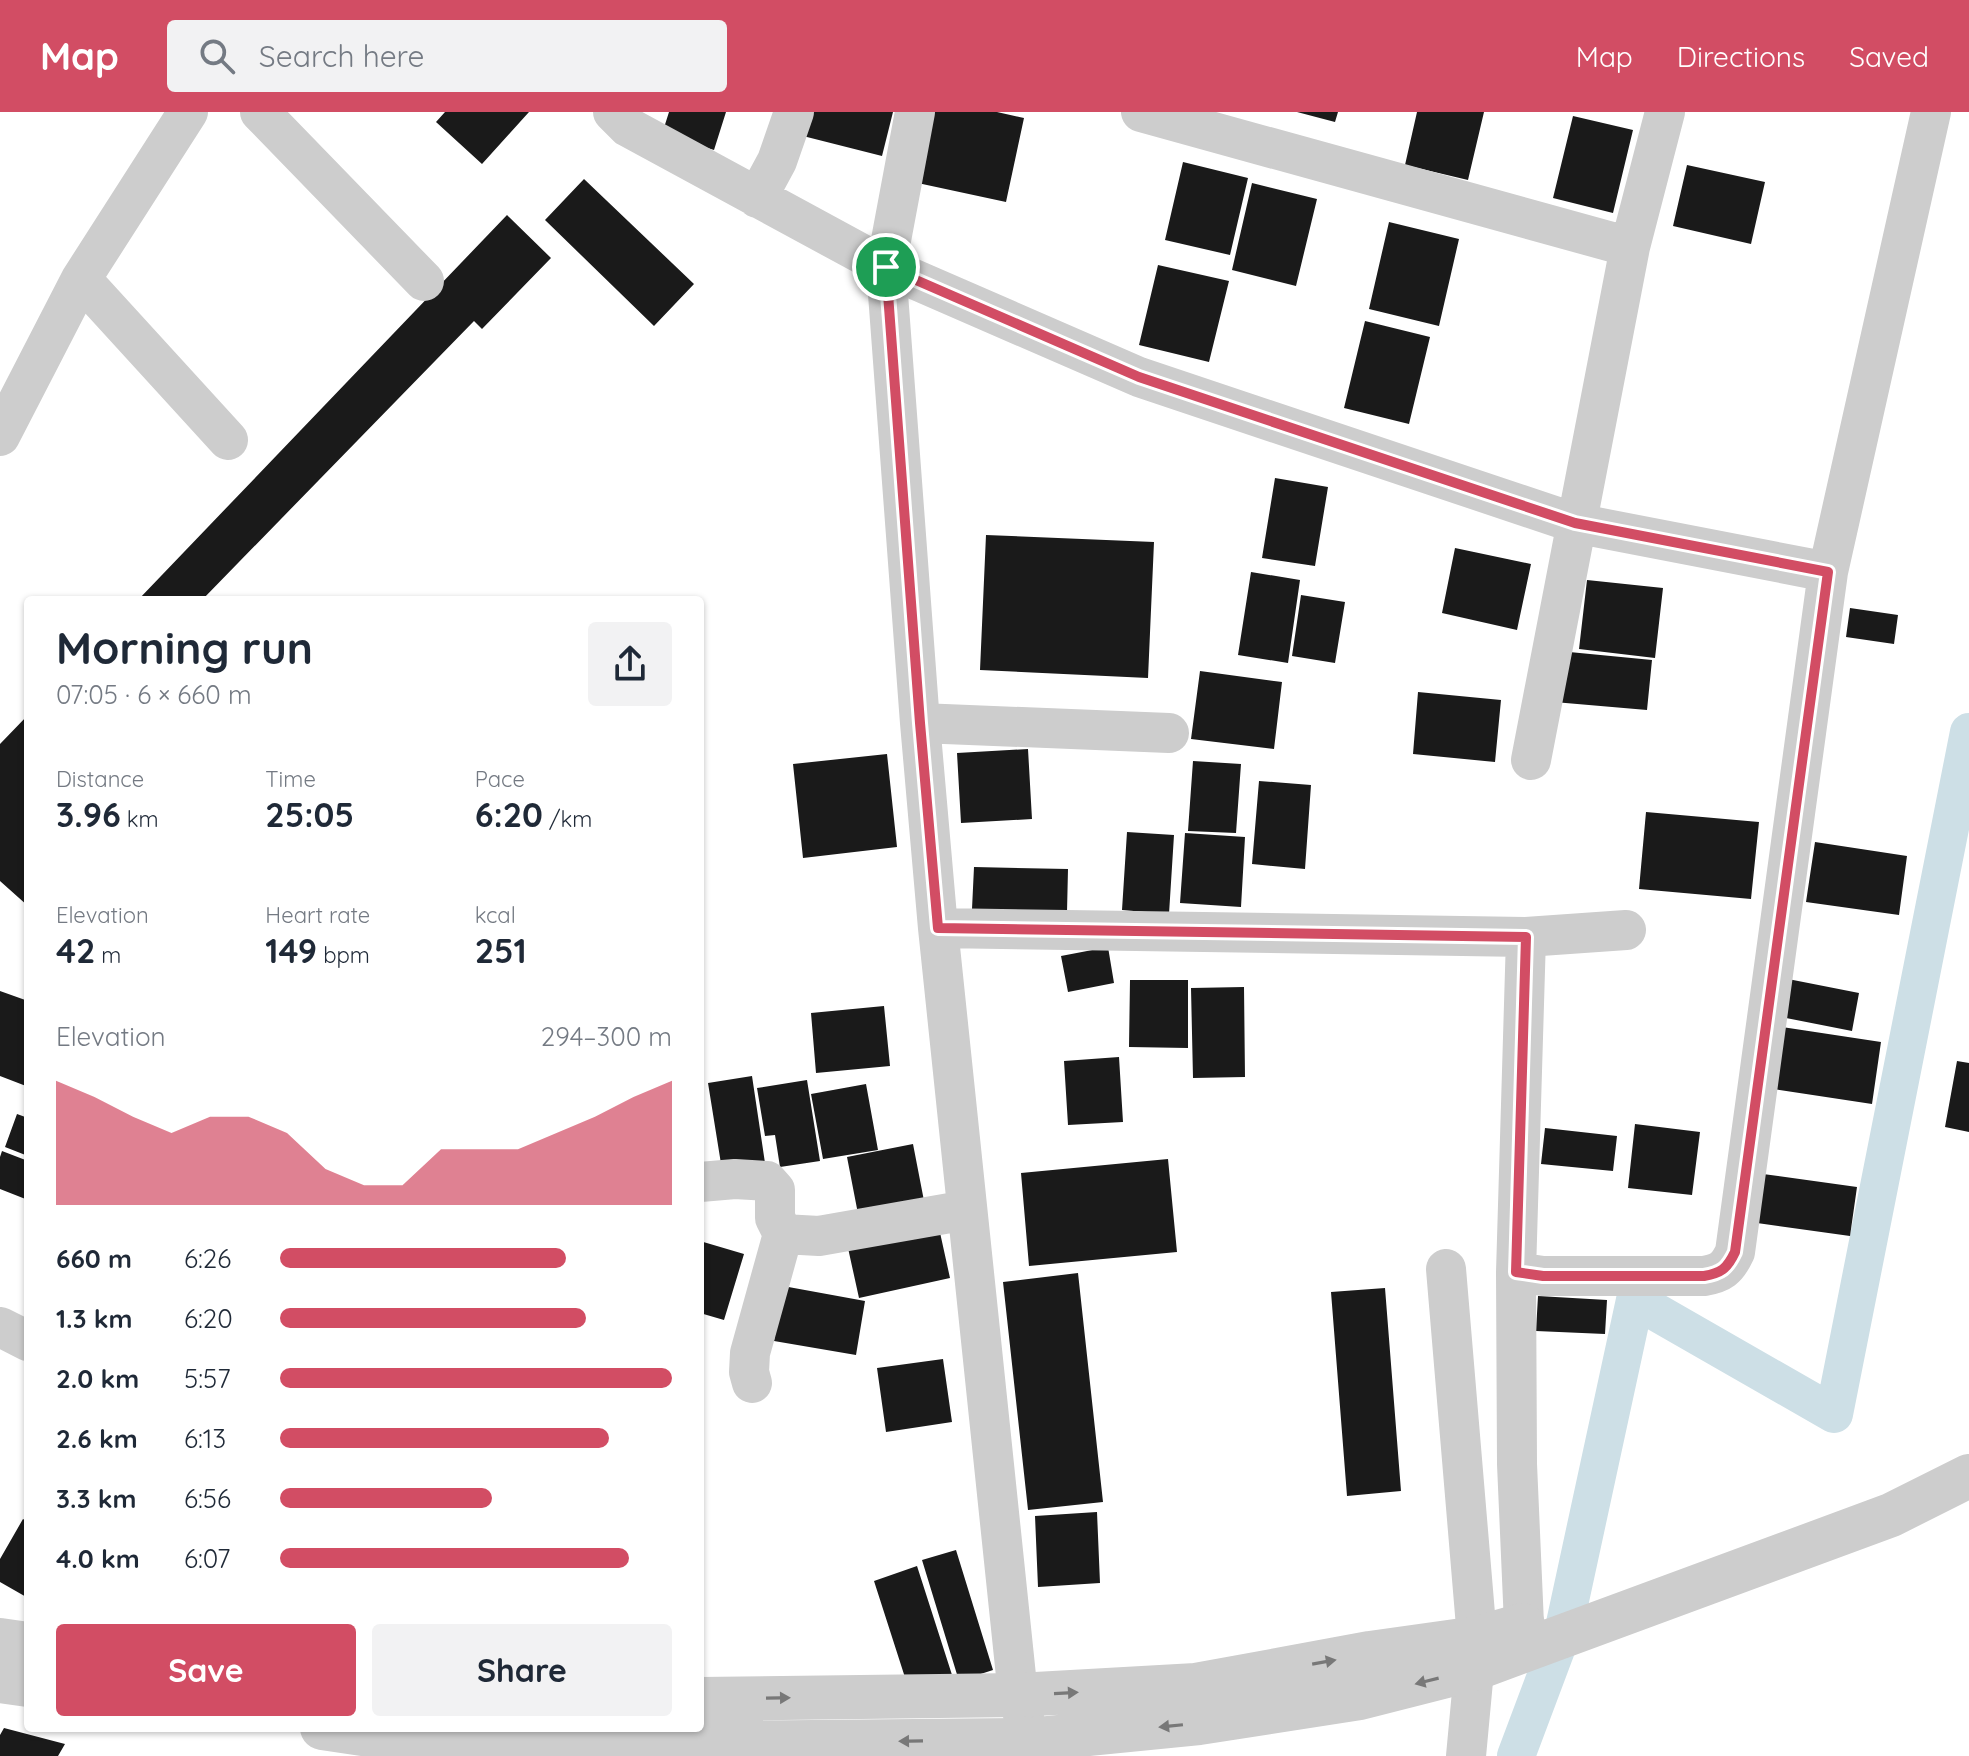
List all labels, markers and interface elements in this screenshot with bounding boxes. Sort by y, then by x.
search box [167,20,727,92]
text: Map [40,32,119,80]
icon: search [195,34,239,78]
text: Search here [259,37,424,75]
text: Map [1576,39,1633,74]
text: Directions [1677,39,1805,74]
text: Saved [1849,39,1929,74]
pin [852,233,920,301]
icon: arrive [864,245,908,289]
text: Morning run [56,620,313,675]
button: share [588,622,672,706]
text: 07:05 · 6 × 660 m [56,678,252,711]
text: Distance [56,765,144,793]
text: Time [265,765,316,793]
text: Pace [475,765,525,793]
text: 3.96 [56,793,121,836]
text: 25:05 [265,793,354,836]
text: 6:20 [475,793,543,836]
text: km [121,805,159,833]
text: /km [543,805,592,833]
text: Elevation [56,901,149,929]
text: Heart rate [265,901,370,929]
text: kcal [475,901,516,929]
text: 42 [56,929,95,972]
text: 149 [265,929,317,972]
text: 251 [475,929,527,972]
text: m [95,941,121,969]
text: bpm [317,941,370,969]
text: Elevation [56,1020,166,1053]
text: 294–300 m [541,1020,672,1053]
text: 660 m [56,1242,132,1275]
text: 6:26 [184,1242,231,1275]
text: 1.3 km [56,1302,133,1335]
text: 6:20 [184,1302,233,1335]
text: 2.0 km [56,1362,139,1395]
text: 5:57 [184,1362,231,1395]
text: 2.6 km [56,1422,138,1455]
text: 6:13 [184,1422,226,1455]
text: 3.3 km [56,1482,136,1515]
text: 6:56 [184,1482,231,1515]
text: 4.0 km [56,1542,140,1575]
text: 6:07 [184,1542,230,1575]
button: Save [56,1624,356,1716]
button: Share [372,1624,672,1716]
one-way arrow [1311,1655,1336,1667]
one-way arrow [1414,1675,1439,1688]
one-way arrow [1054,1686,1079,1699]
one-way arrow [766,1692,791,1704]
one-way arrow [1158,1719,1183,1732]
one-way arrow [898,1735,923,1747]

